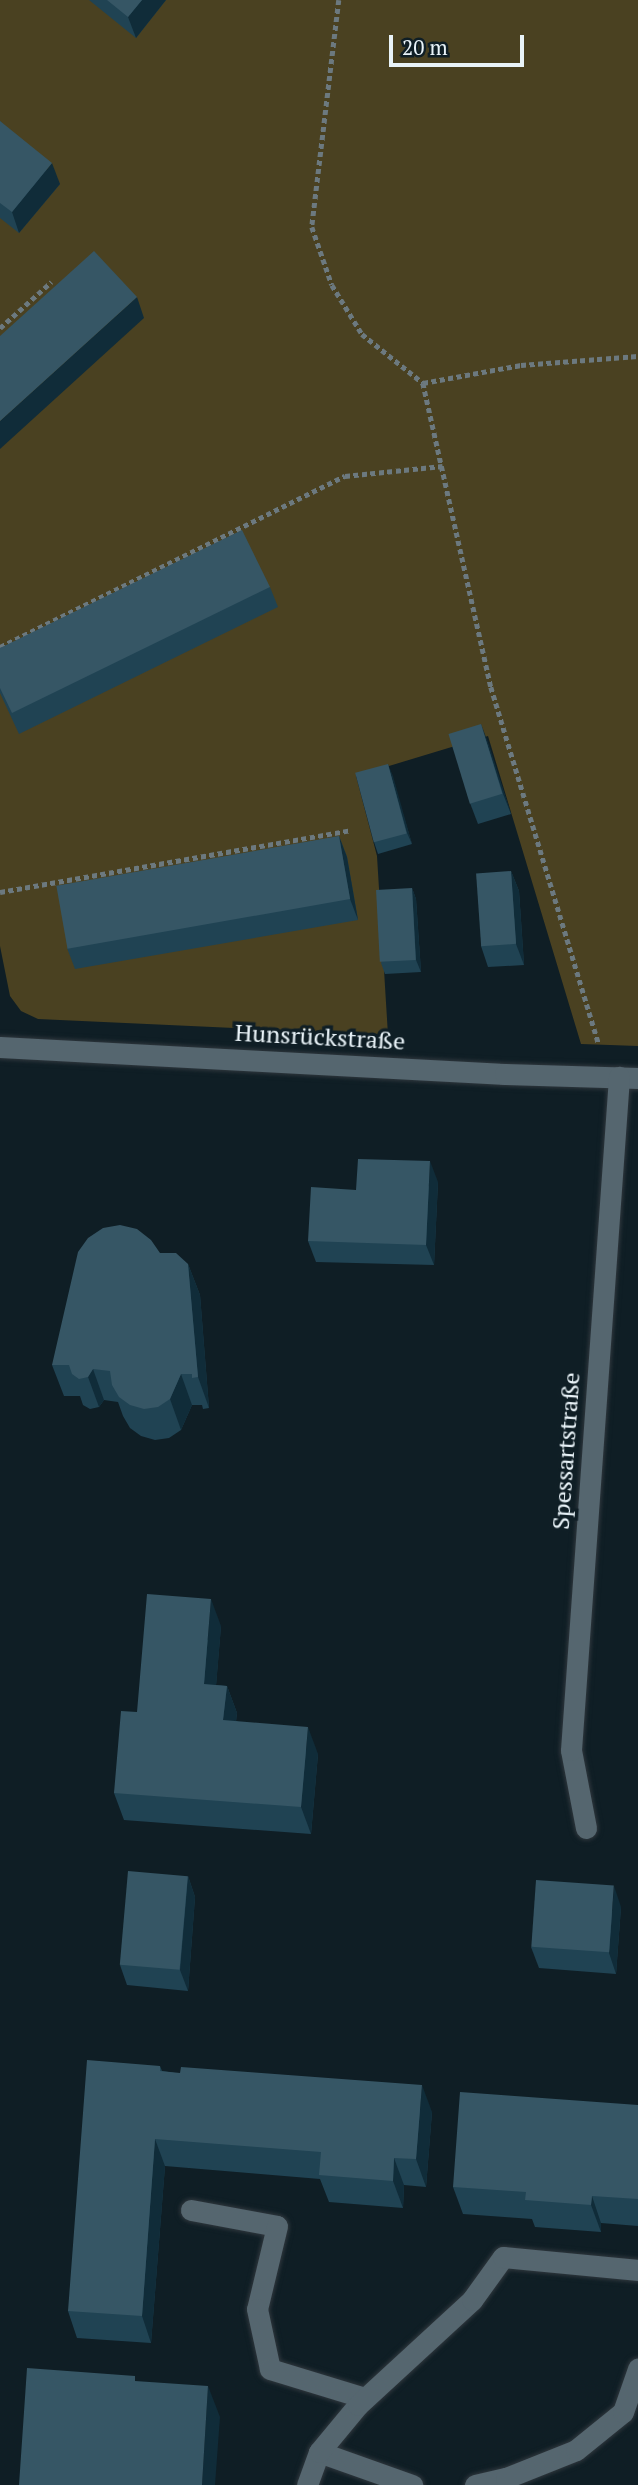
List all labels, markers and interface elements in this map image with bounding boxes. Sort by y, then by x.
scale bar [393,21,528,65]
text: 20 m [402,33,448,61]
street label: Hunsrückstraße [234,1018,406,1056]
street label: Spessartstraße [546,1371,586,1531]

